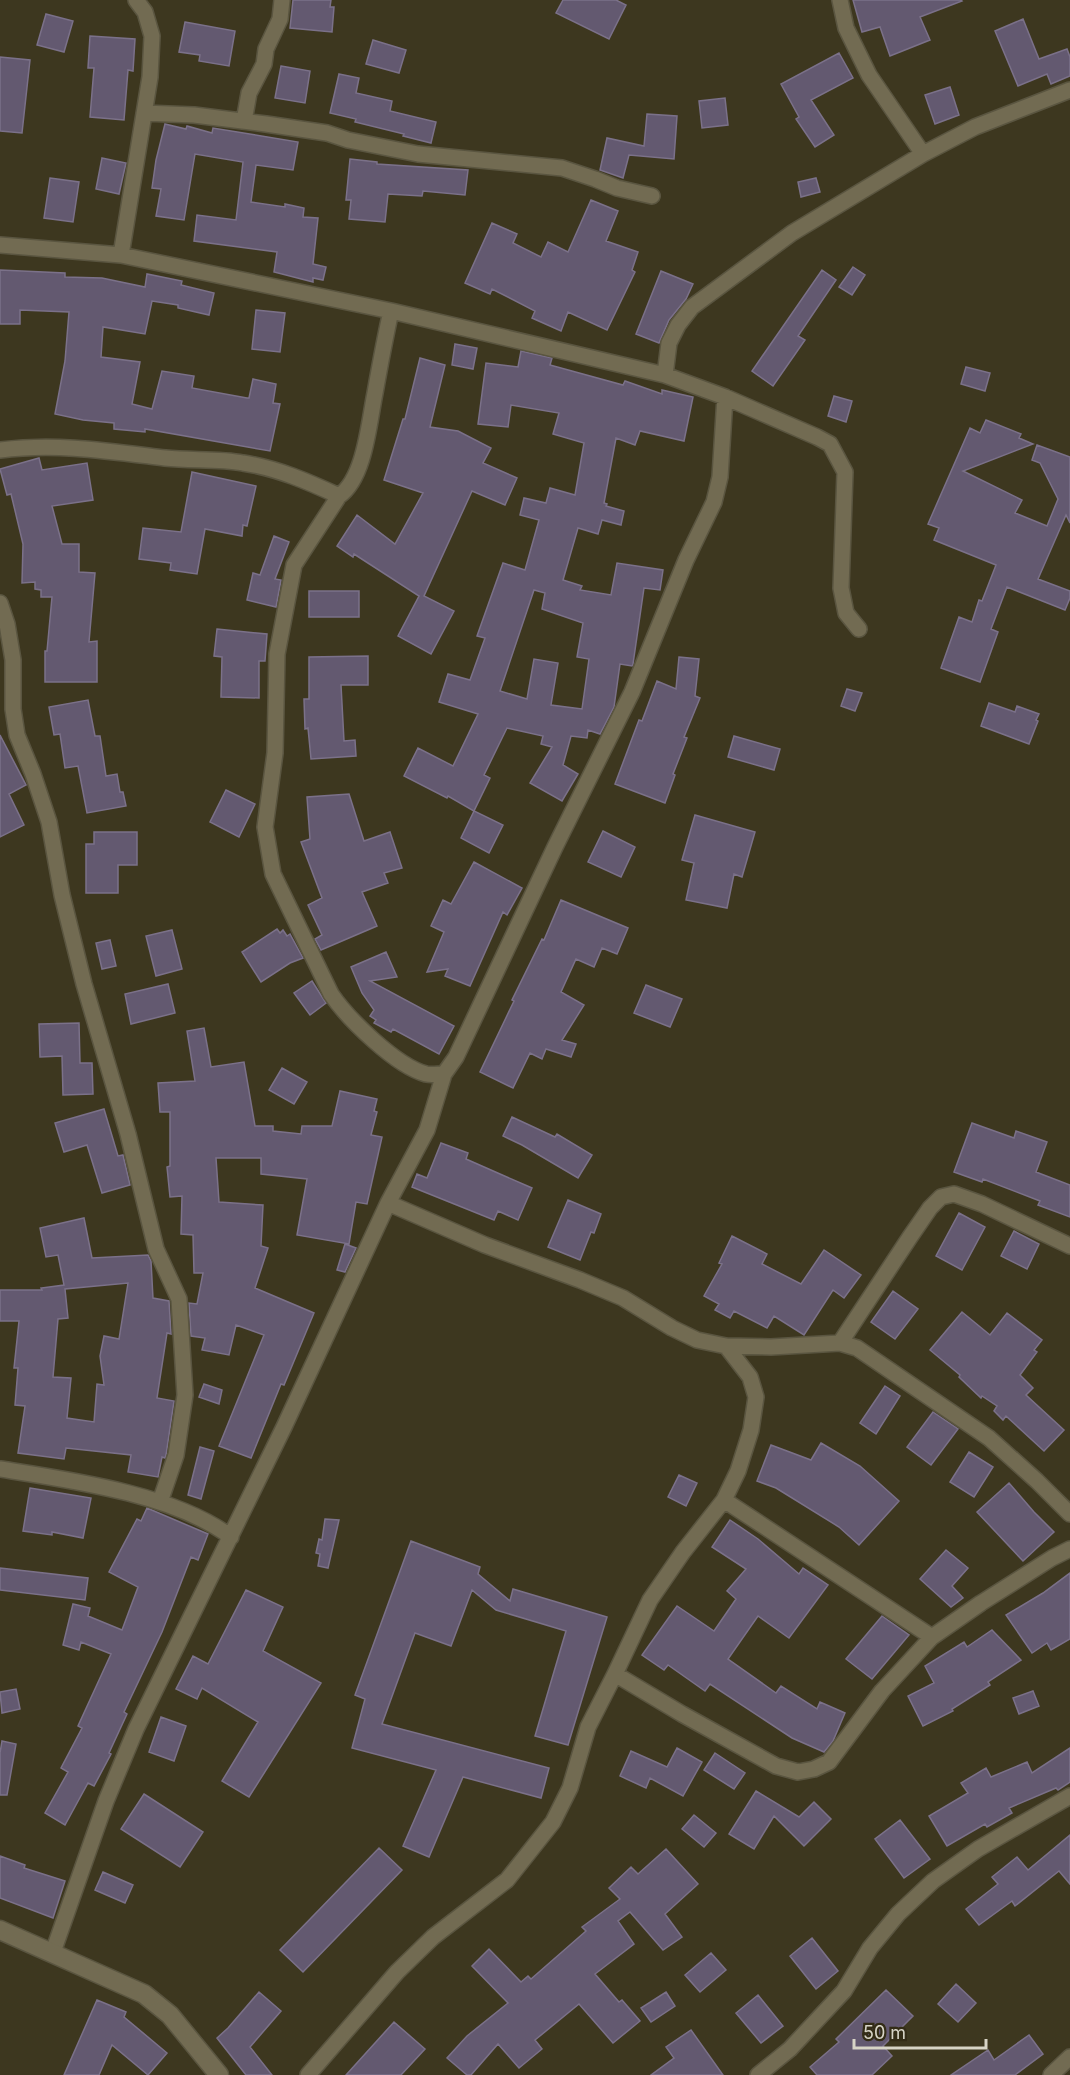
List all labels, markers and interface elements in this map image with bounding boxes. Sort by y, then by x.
scale bar [854,2012,986,2050]
text: 50 m [863,2022,906,2043]

